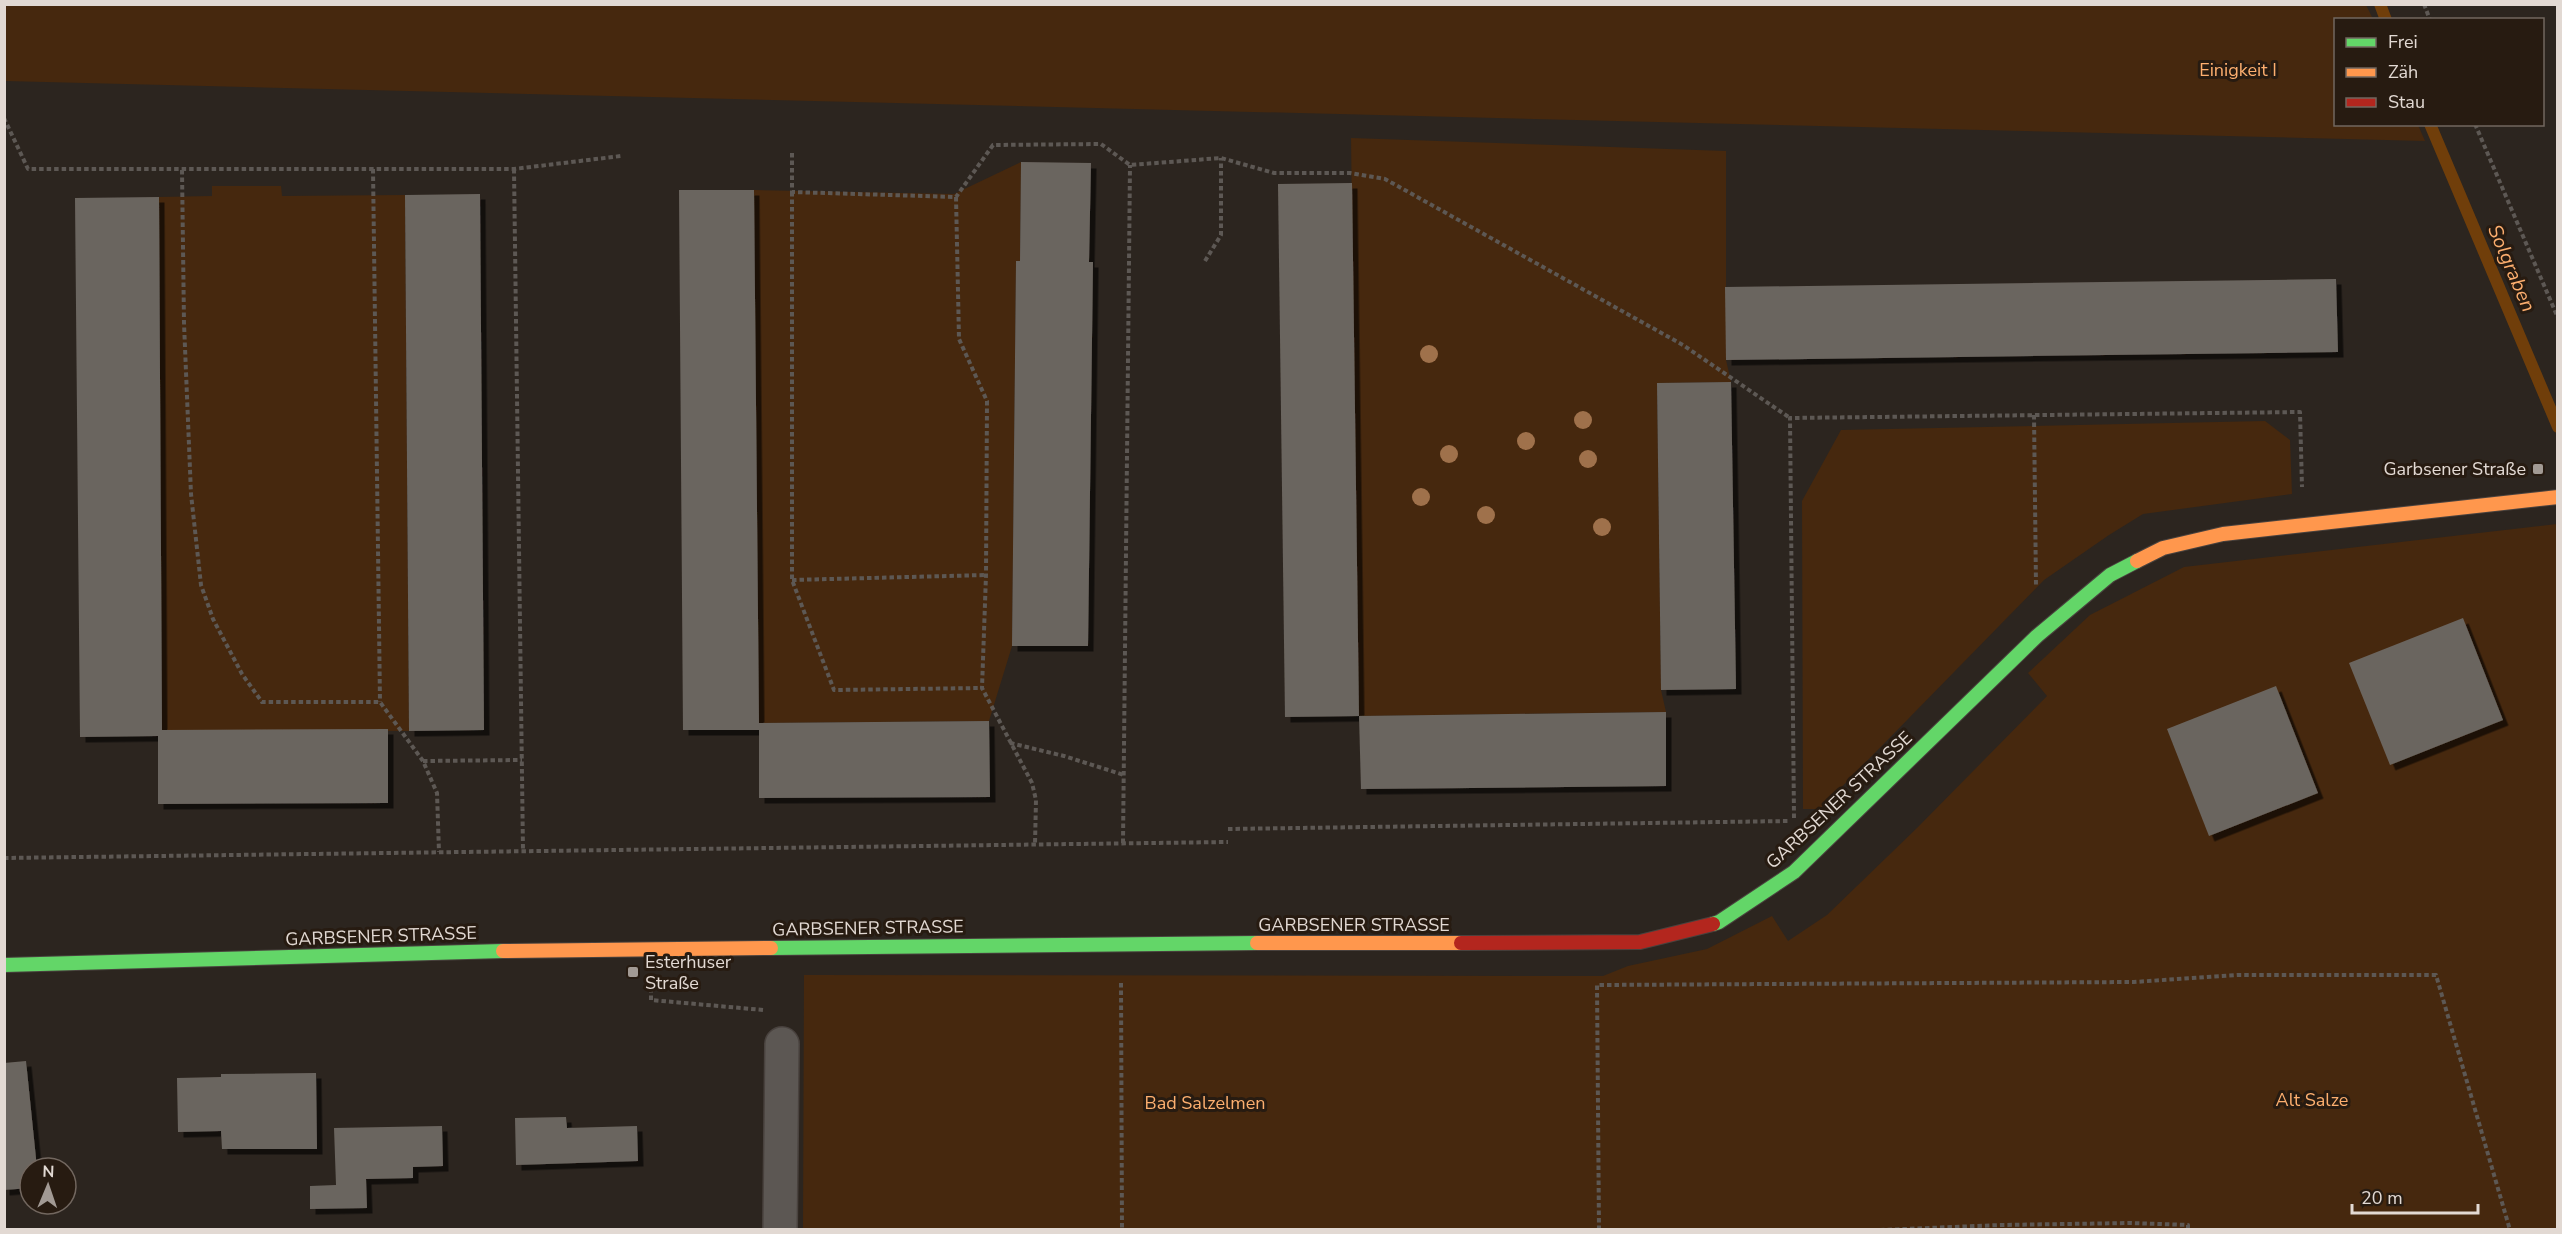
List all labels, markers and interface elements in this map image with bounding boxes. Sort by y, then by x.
legend [2334,18,2544,126]
text: Frei [2388,30,2418,54]
park label: Einigkeit I [2199,58,2277,82]
text: Zäh [2388,60,2418,84]
text: Stau [2388,90,2425,114]
water label: Solgraben [2481,220,2542,316]
place label: Garbsener Straße [2383,457,2526,481]
marker: Garbsener Straße [2531,462,2545,476]
street label: GARBSENER STRASSE [1761,726,1917,874]
street label: GARBSENER STRASSE [1258,913,1450,937]
street label: GARBSENER STRASSE [772,914,964,942]
street label: GARBSENER STRASSE [285,921,477,951]
place label: Esterhuser Straße [645,950,732,995]
marker: Esterhuser Straße [626,965,640,979]
park label: Alt Salze [2276,1088,2348,1112]
park label: Bad Salzelmen [1144,1091,1266,1115]
north arrow [18,1156,78,1216]
text: N [42,1161,55,1183]
scale bar [2352,1177,2478,1215]
text: 20 m [2361,1186,2403,1210]

